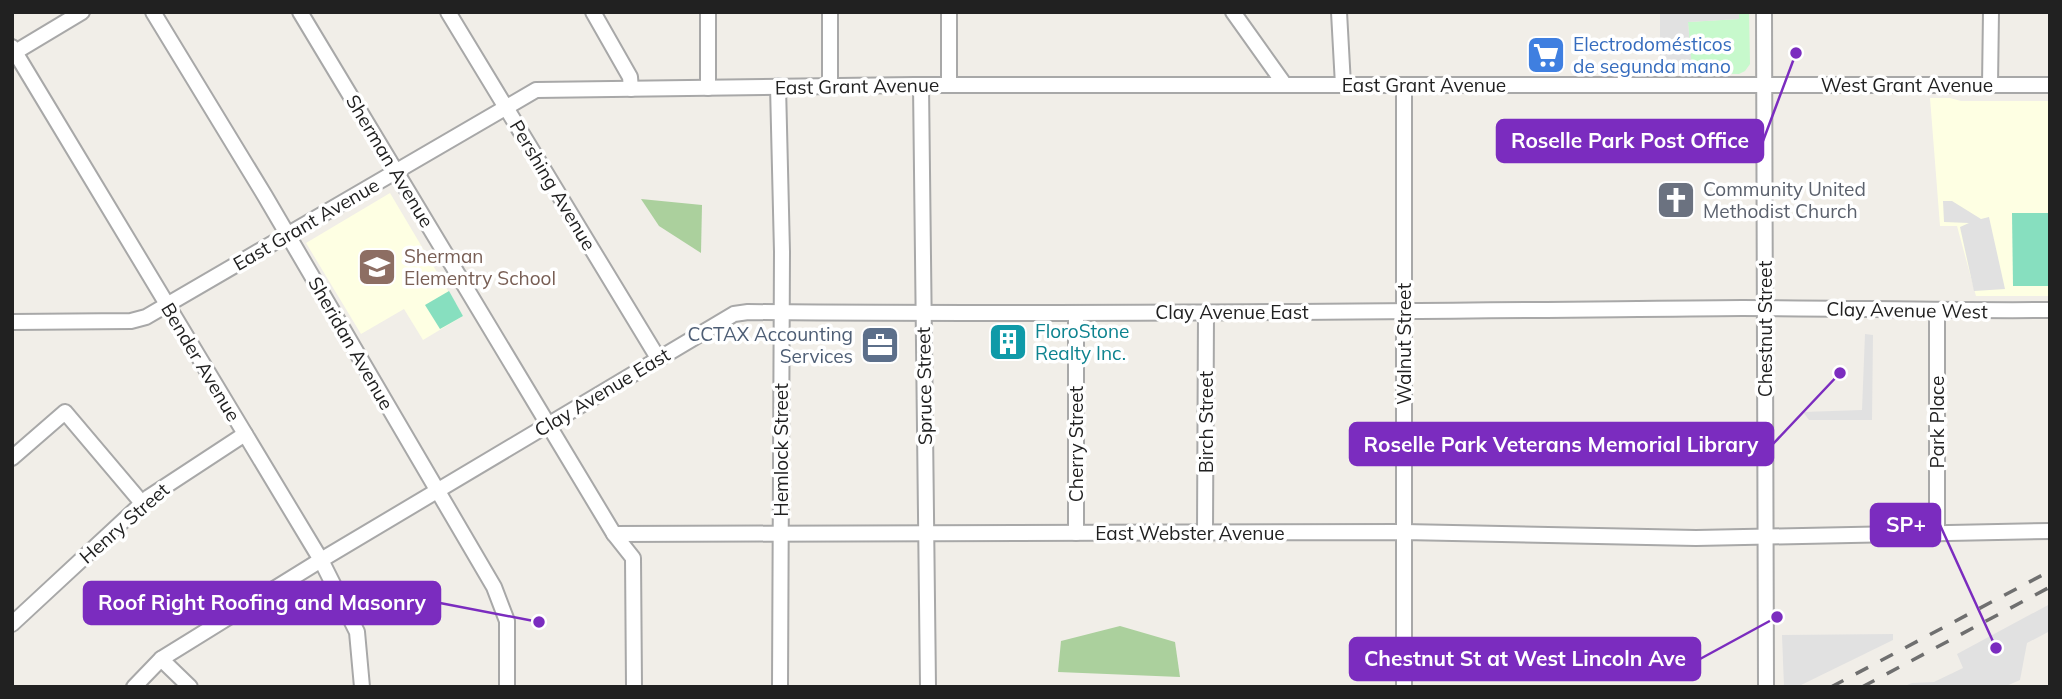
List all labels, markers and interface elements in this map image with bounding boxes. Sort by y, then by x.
place label: Electrodomésticos de segunda mano [1573,32,1732,78]
supermarket icon: Electrodomésticos de segunda mano [1525,34,1567,76]
street label: East Grant Avenue [775,73,939,99]
street label: East Grant Avenue [1342,73,1506,97]
street label: West Grant Avenue [1821,73,1993,97]
street label: Sherman Avenue [341,90,439,232]
street label: Pershing Avenue [505,115,601,255]
callout: Roselle Park Post Office [1497,120,1763,162]
text: Roselle Park Post Office [1511,127,1749,153]
street label: East Grant Avenue [229,173,383,275]
place label: Community United Methodist Church [1703,177,1866,223]
church icon: Community United Methodist Church [1655,179,1697,221]
place label: Sherman Elementry School [404,244,556,290]
school or university icon: Sherman Elementry School [356,246,398,288]
street label: Chestnut Street [1753,260,1777,397]
street label: Sheridan Avenue [303,272,399,414]
street label: Walnut Street [1392,283,1416,405]
street label: Clay Avenue West [1826,297,1988,323]
street label: Bender Avenue [156,298,246,426]
street label: Clay Avenue East [1155,300,1309,324]
place label: FloroStone Realty Inc. [1035,319,1129,365]
building icon: FloroStone Realty Inc. [987,321,1029,363]
place label: CCTAX Accounting Services [688,322,853,368]
office icon: CCTAX Accounting Services [859,324,901,366]
street label: Spruce Street [911,326,937,445]
street label: Clay Avenue East [530,342,674,442]
street label: Birch Street [1194,371,1218,473]
street label: Park Place [1925,376,1949,468]
street label: Hemlock Street [769,383,793,517]
street label: Cherry Street [1064,385,1088,502]
callout: Roselle Park Veterans Memorial Library [1350,423,1773,465]
text: Roselle Park Veterans Memorial Library [1364,431,1759,457]
street label: Henry Street [74,477,174,568]
callout: SP+ [1871,504,1940,546]
text: SP+ [1886,511,1926,537]
street label: East Webster Avenue [1095,521,1285,545]
callout: Roof Right Roofing and Masonry [84,582,440,624]
text: Roof Right Roofing and Masonry [98,589,427,615]
callout: Chestnut St at West Lincoln Ave [1350,638,1700,680]
text: Chestnut St at West Lincoln Ave [1364,645,1686,671]

